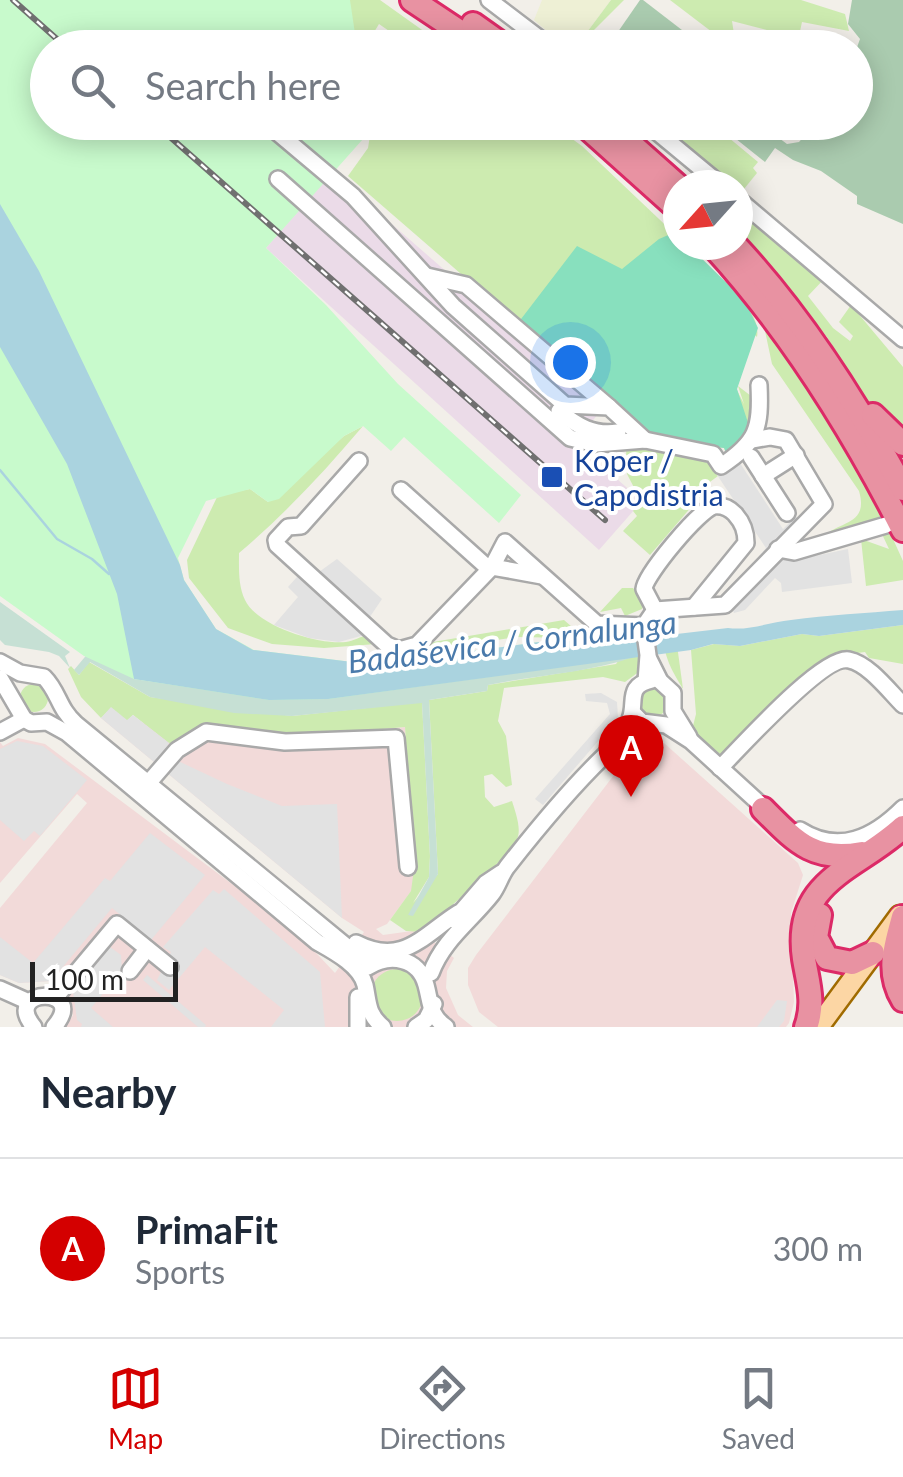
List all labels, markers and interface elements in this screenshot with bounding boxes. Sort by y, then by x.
search box [30,30,873,140]
icon: search [65,58,120,113]
text: Search here [145,62,341,108]
north arrow [663,170,753,260]
your location [545,337,596,388]
place label: Koper / Capodistria [574,442,724,512]
marker: Koper / Capodistria [539,464,565,490]
water label: Badaševica / Cornalunga [345,601,679,681]
pin: A [598,714,664,797]
scale bar [30,957,178,1001]
text: 100 m [45,962,124,996]
text: Nearby [40,1067,177,1117]
text: PrimaFit [135,1206,278,1252]
text: A [61,1229,84,1268]
text: 300 m [773,1229,863,1268]
text: Sports [135,1252,225,1291]
tab: Map [108,1361,163,1455]
tab: Directions [379,1361,506,1455]
tab: Saved [722,1361,795,1455]

